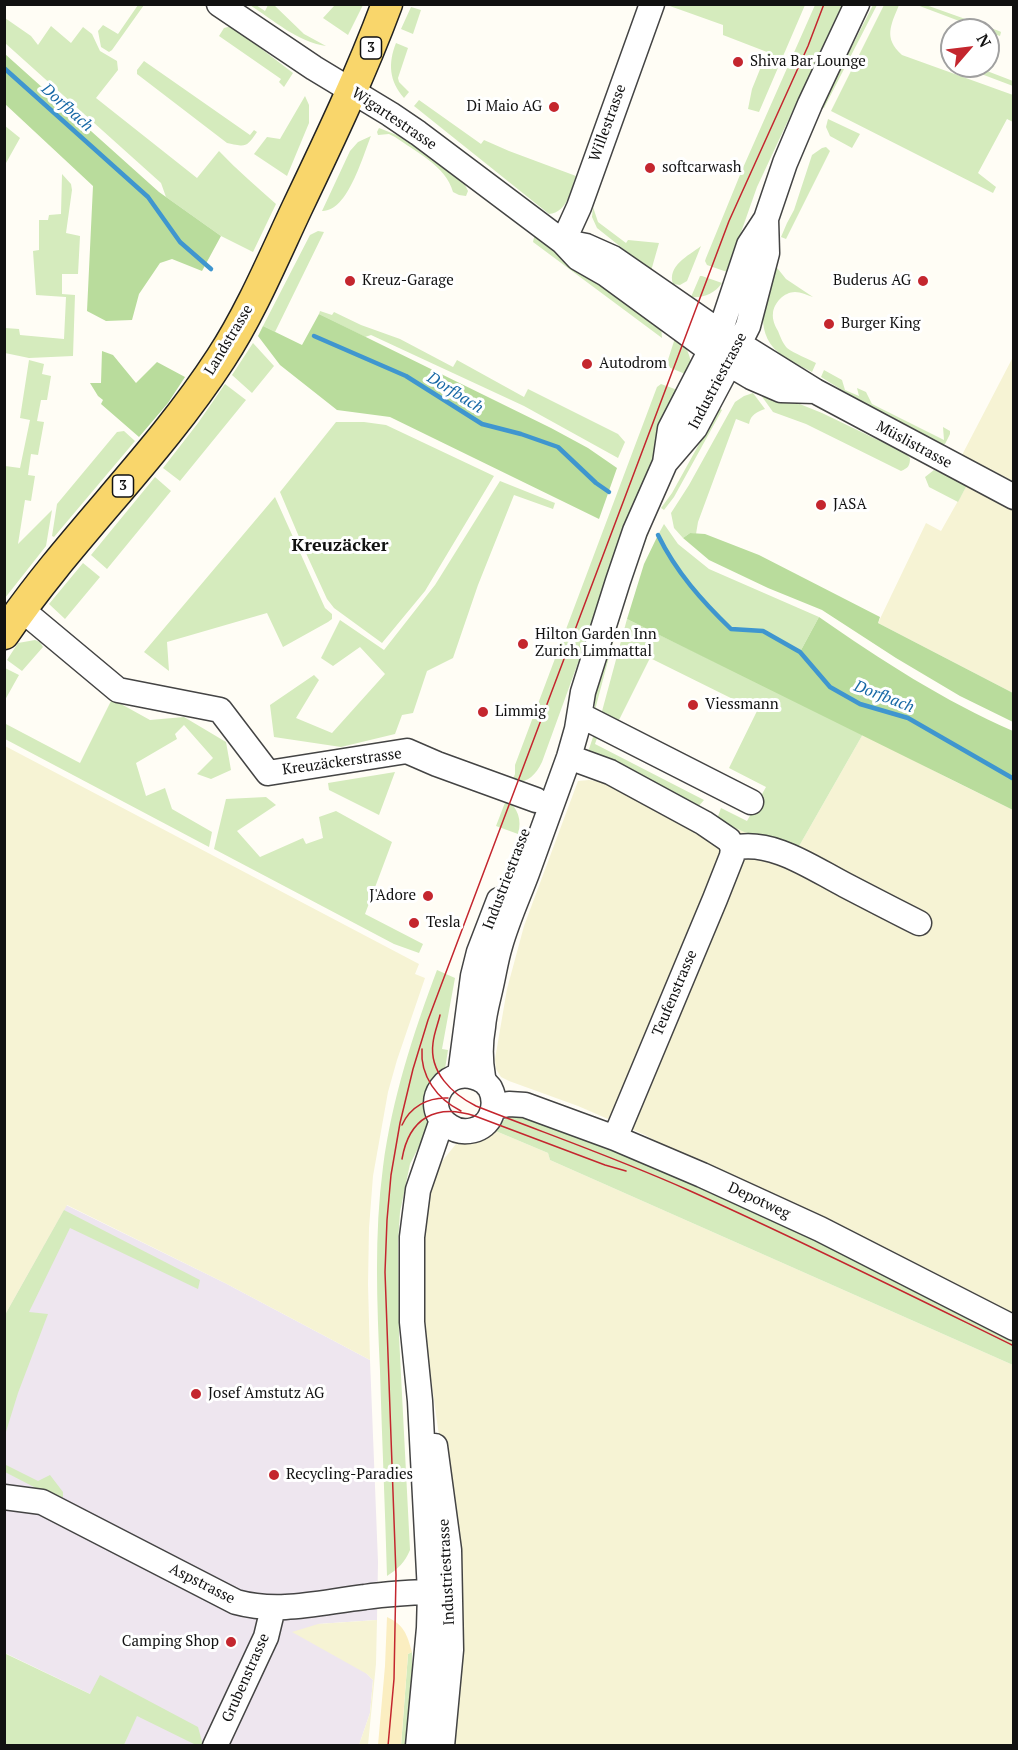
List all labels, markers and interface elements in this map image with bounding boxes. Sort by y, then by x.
north arrow [940,18,1000,78]
text: N [972,30,997,51]
road number: 3 [360,37,382,59]
place label: Shiva Bar Lounge [750,53,866,71]
marker: Shiva Bar Lounge [731,55,745,69]
water label: Dorfbach [37,80,97,136]
street label: Willestrasse [586,82,630,164]
street label: Wigartestrasse [348,84,440,154]
place label: Di Maio AG [466,98,542,116]
marker: Di Maio AG [547,100,561,114]
place label: softcarwash [662,159,742,177]
marker: softcarwash [643,161,657,175]
place label: Kreuz-Garage [362,272,454,290]
place label: Buderus AG [833,272,911,290]
marker: Kreuz-Garage [343,274,357,288]
marker: Buderus AG [916,274,930,288]
street label: Landstrasse [201,302,257,378]
place label: Burger King [841,315,920,333]
marker: Burger King [822,317,836,331]
street label: Industriestrasse [685,330,751,432]
place label: Autodrom [599,355,667,373]
marker: Autodrom [580,357,594,371]
water label: Dorfbach [423,368,487,418]
street label: Müslistrasse [873,418,955,472]
road number: 3 [112,475,134,497]
place label: JASA [833,496,867,514]
marker: JASA [814,498,828,512]
district label: Kreuzäcker [291,535,389,557]
place label: Hilton Garden Inn Zurich Limmattal [535,626,657,661]
marker: Hilton Garden Inn Zurich Limmattal [516,637,530,651]
water label: Dorfbach [851,677,917,717]
place label: Viessmann [705,696,779,714]
marker: Viessmann [686,698,700,712]
place label: Limmig [495,703,546,721]
marker: Limmig [476,705,490,719]
street label: Kreuzäckerstrasse [281,745,403,779]
street label: Industriestrasse [479,826,535,932]
place label: J'Adore [369,887,416,905]
marker: J'Adore [421,889,435,903]
place label: Tesla [426,914,460,932]
marker: Tesla [407,916,421,930]
street label: Teufenstrasse [649,947,701,1039]
street label: Depotweg [725,1179,793,1223]
place label: Josef Amstutz AG [208,1385,324,1403]
marker: Josef Amstutz AG [189,1387,203,1401]
place label: Recycling-Paradies [286,1466,413,1484]
marker: Recycling-Paradies [267,1468,281,1482]
street label: Industriestrasse [435,1518,459,1626]
street label: Aspstrasse [166,1560,238,1608]
street label: Grubenstrasse [218,1631,274,1725]
place label: Camping Shop [122,1633,219,1651]
marker: Camping Shop [224,1635,238,1649]

